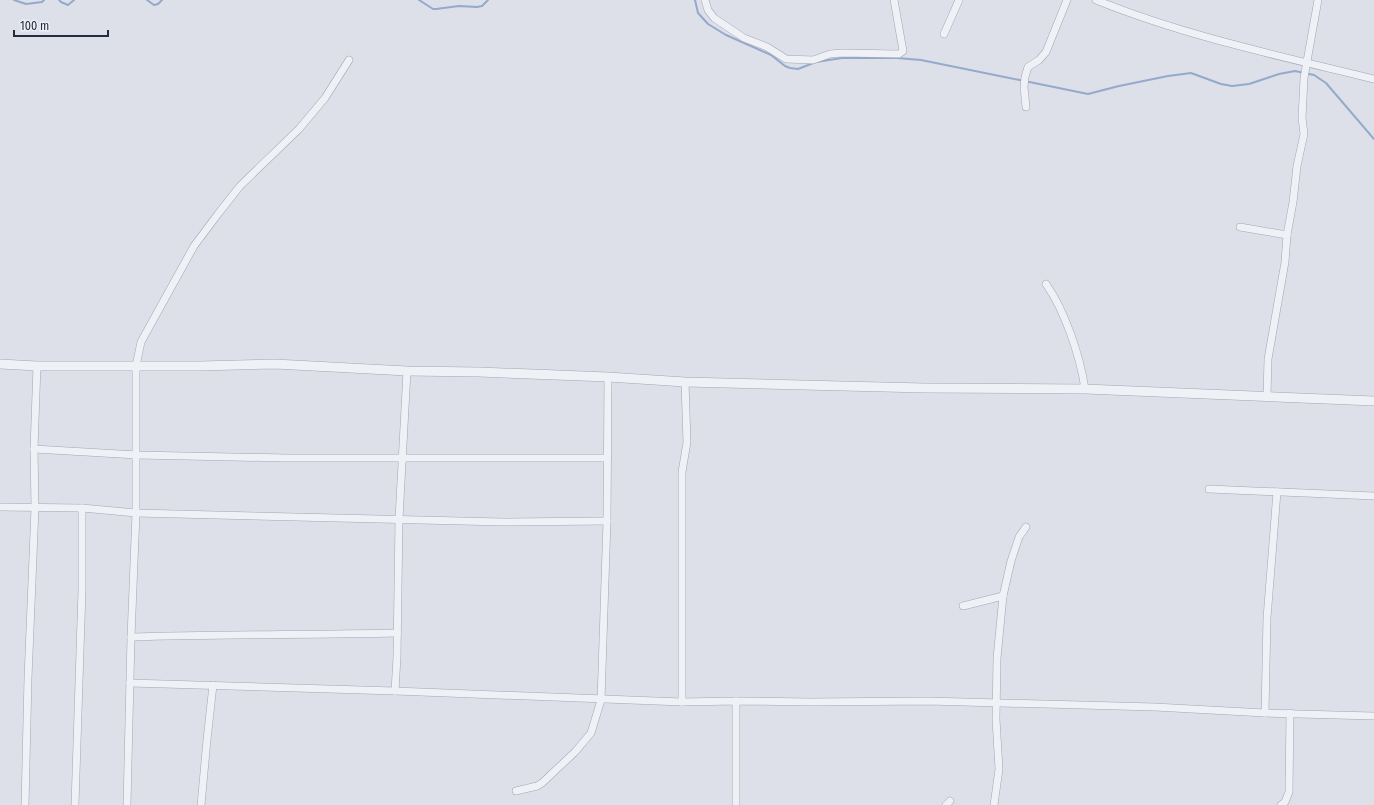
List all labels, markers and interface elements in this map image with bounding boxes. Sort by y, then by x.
scale bar [14,12,108,38]
text: 100 m [20,19,49,33]

